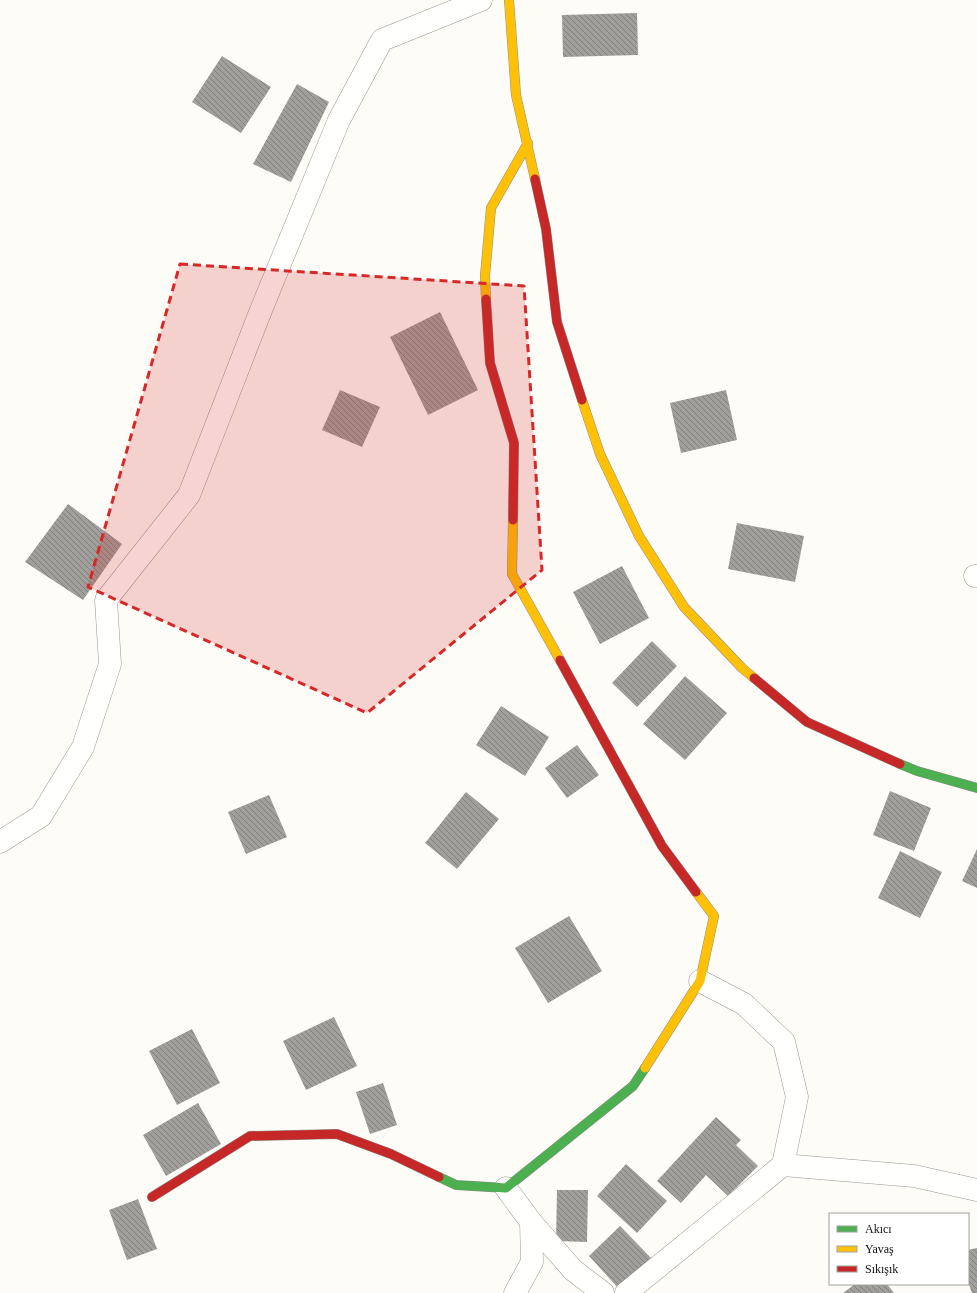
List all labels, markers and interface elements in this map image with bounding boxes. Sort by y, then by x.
legend [829,1213,969,1285]
text: Akıcı [865,1222,892,1236]
text: Yavaş [865,1242,894,1256]
text: Sıkışık [865,1262,898,1276]

